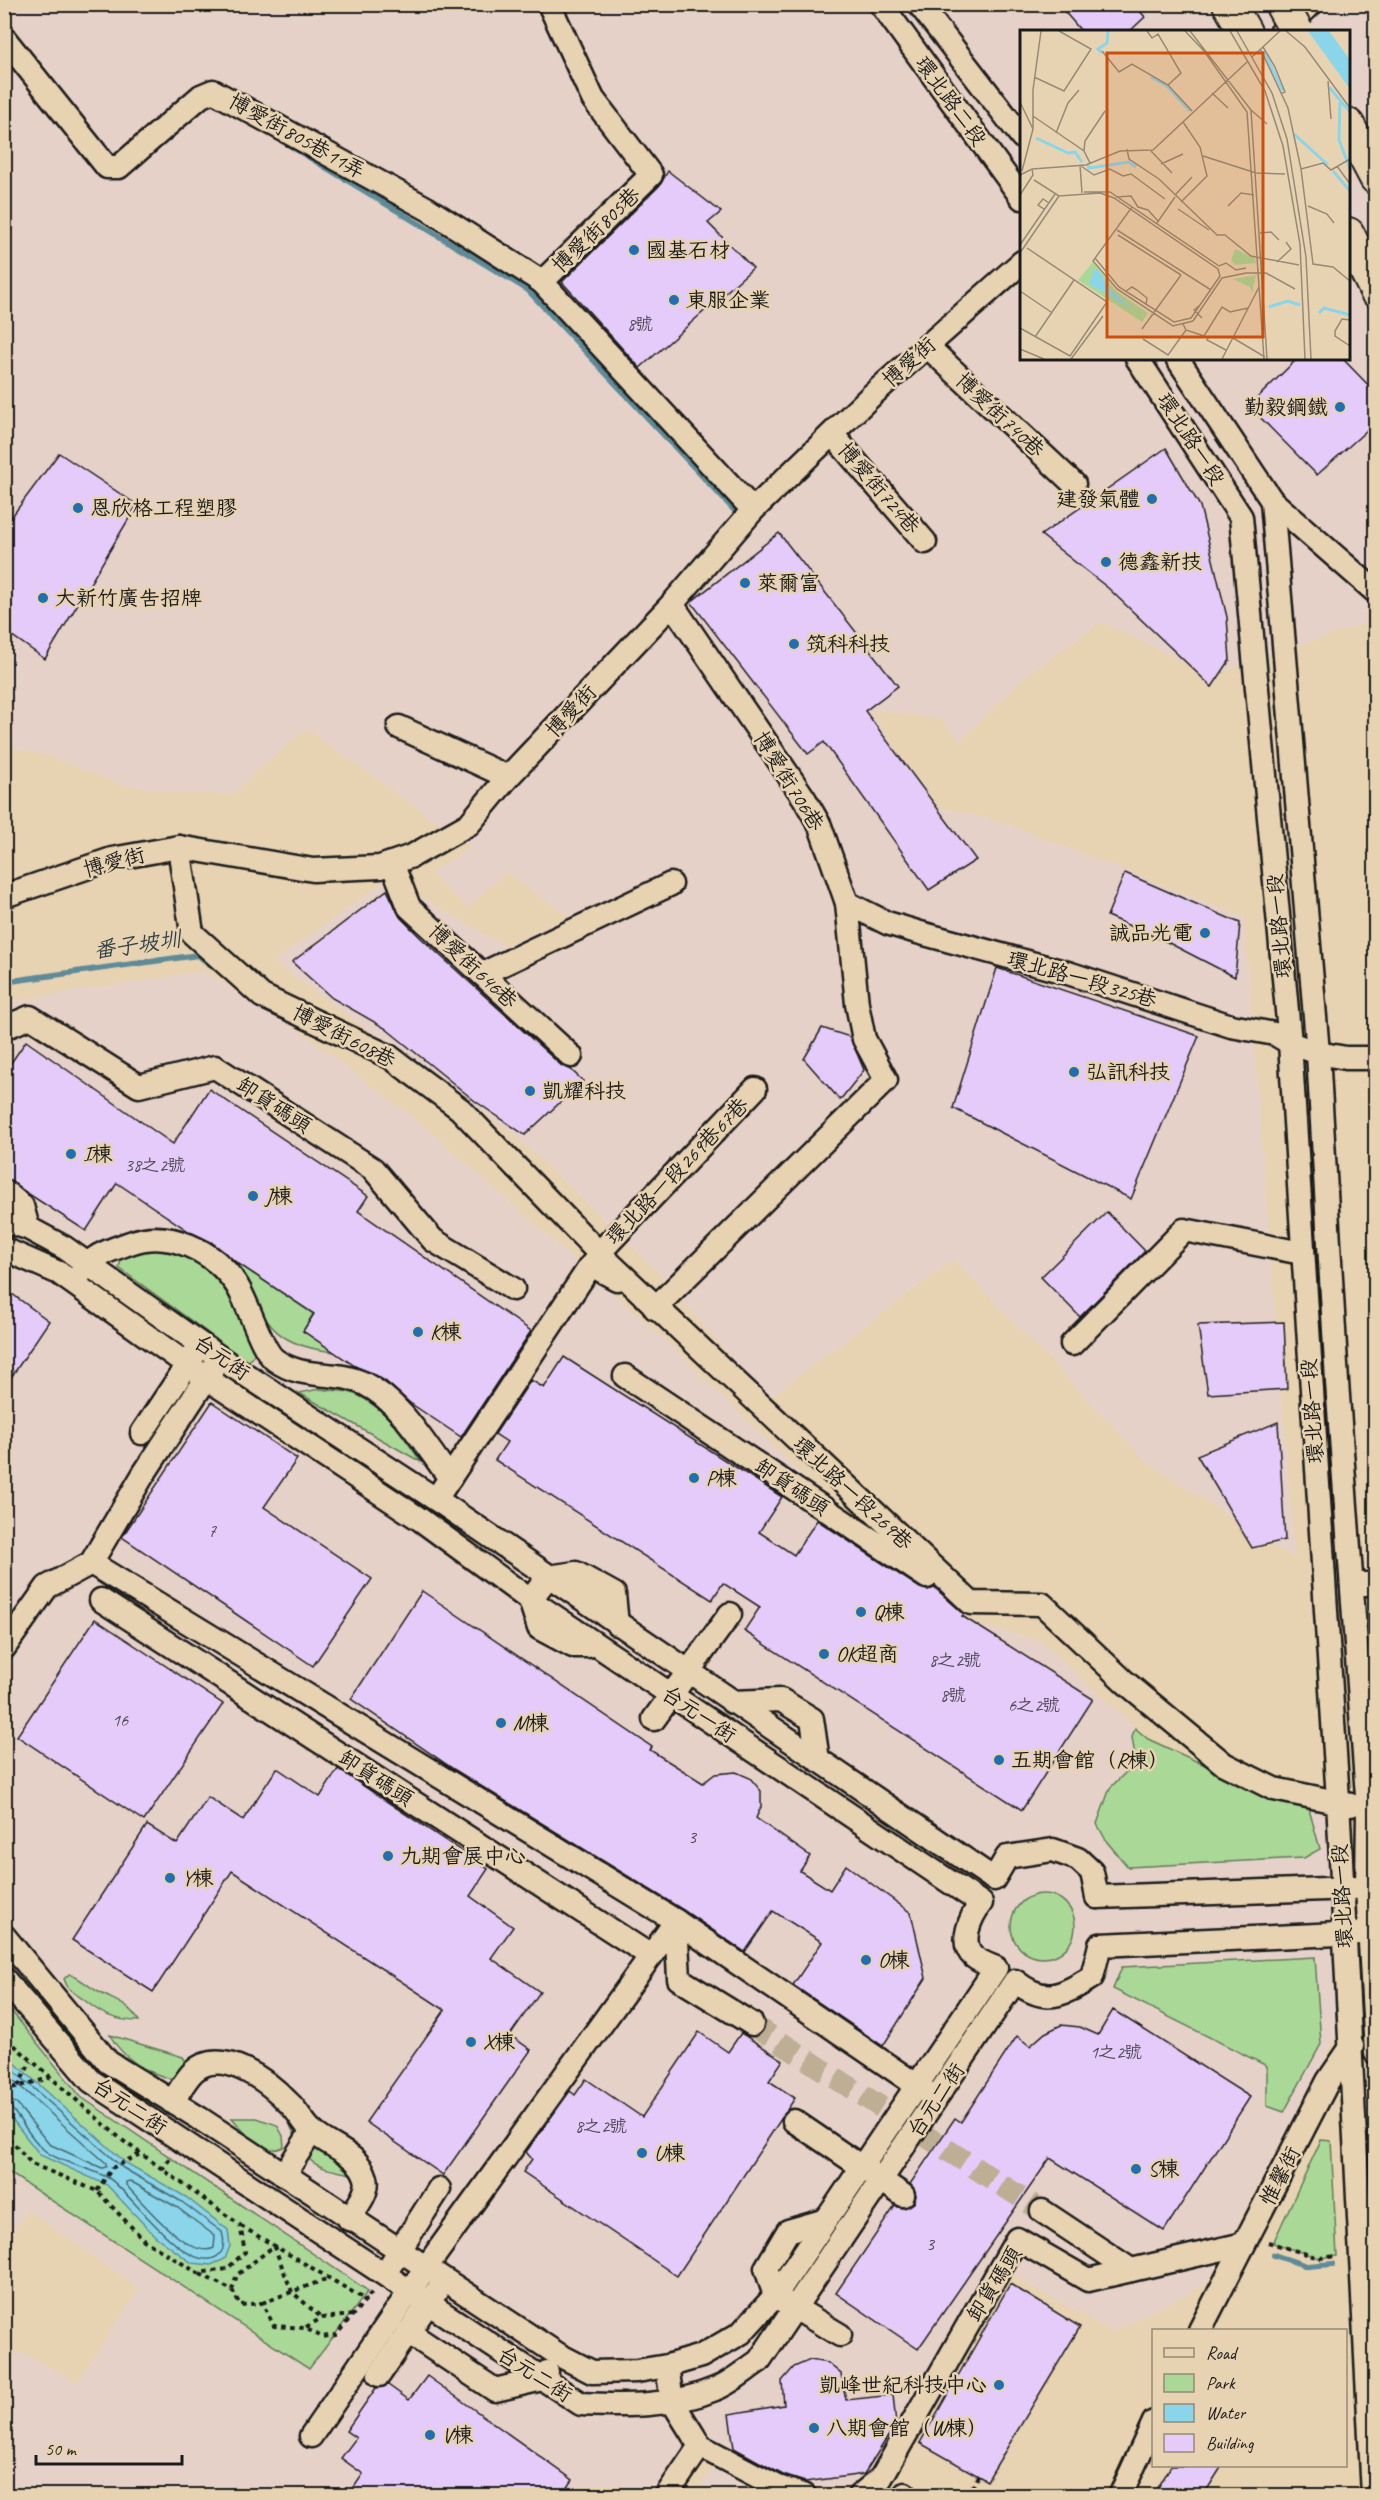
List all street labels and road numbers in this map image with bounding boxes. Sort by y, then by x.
street label: 環北路二段 [910,51,992,151]
street label: 博愛街805巷11弄 [224,88,370,184]
street label: 博愛街805巷 [547,182,645,278]
street label: 博愛街 [877,331,941,393]
street label: 博愛街740巷 [950,367,1050,463]
street label: 環北路一段 [1152,388,1230,490]
street label: 博愛街724巷 [832,437,926,539]
street label: 博愛街 [540,679,602,743]
street label: 博愛街706巷 [748,726,830,836]
street label: 博愛街 [80,841,148,883]
street label: 環北路一段 [1261,873,1297,979]
street label: 博愛街646巷 [423,918,523,1014]
street label: 環北路一段325巷 [1004,945,1160,1013]
street label: 博愛街608巷 [288,999,400,1073]
street label: 卸貨碼頭 [232,1071,316,1139]
street label: 環北路一段269巷67巷 [600,1092,754,1250]
street label: 台元街 [189,1328,255,1386]
street label: 環北路一段 [1295,1358,1329,1464]
street label: 環北路一段269巷 [788,1431,918,1555]
street label: 卸貨碼頭 [750,1453,834,1521]
street label: 台元一街 [657,1680,741,1748]
street label: 卸貨碼頭 [334,1744,418,1812]
street label: 環北路一段 [1326,1843,1358,1949]
street label: 台元二街 [902,2058,970,2142]
street label: 台元二街 [88,2072,172,2140]
street label: 惟馨街 [1254,2142,1306,2210]
street label: 卸貨碼頭 [961,2241,1027,2327]
street label: 台元二街 [493,2340,577,2408]

